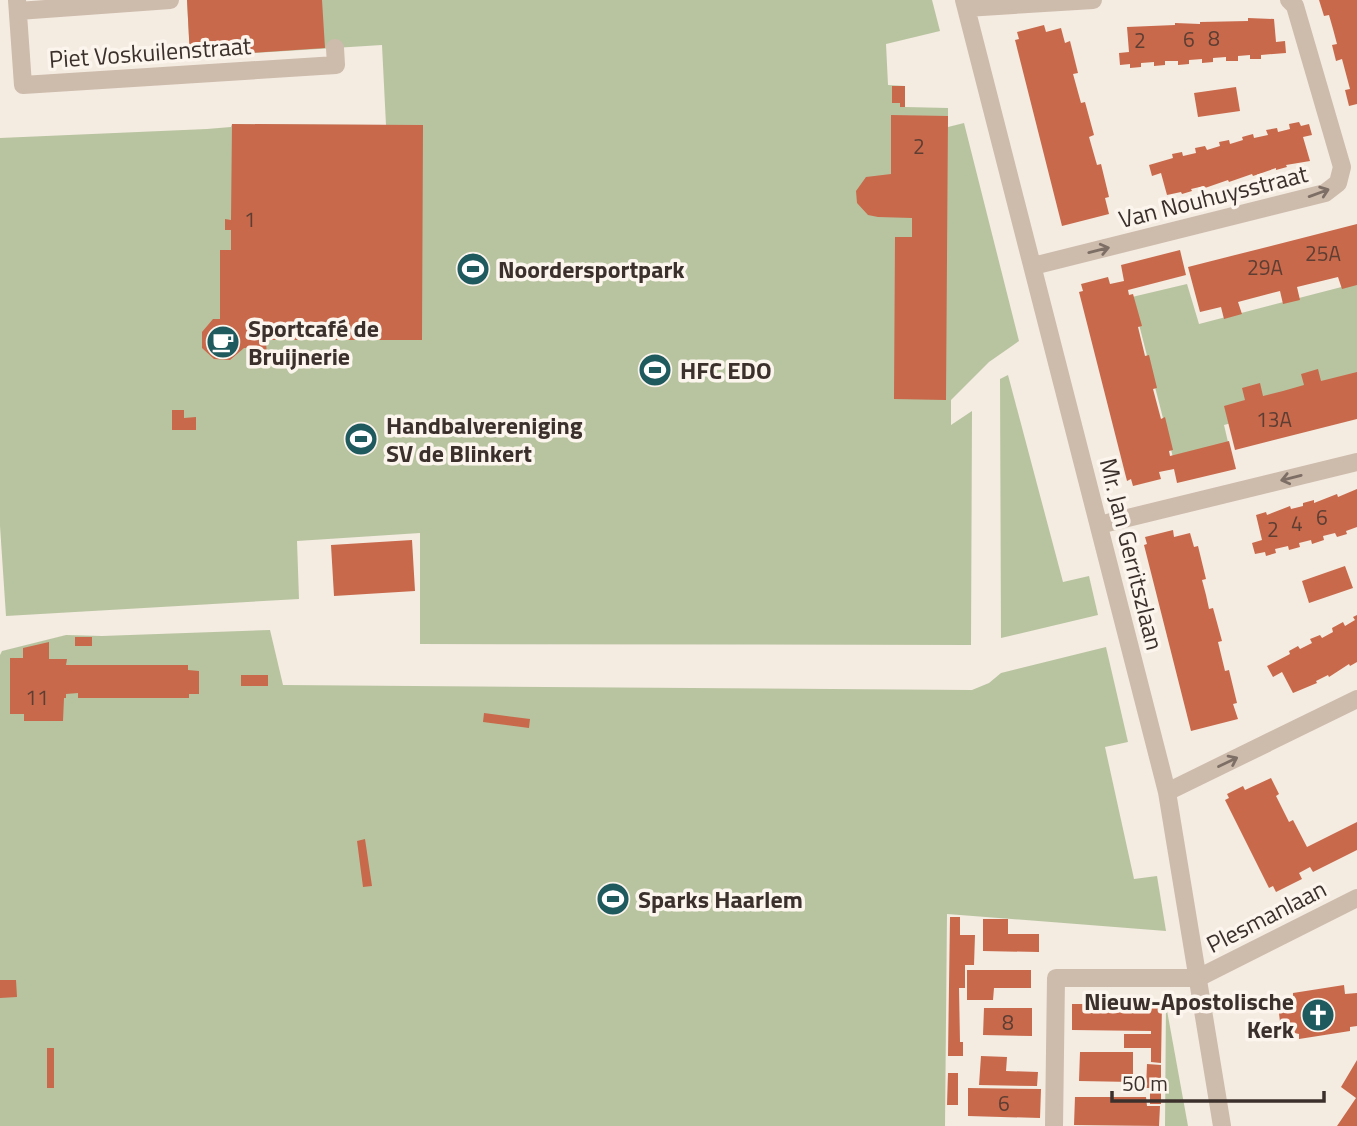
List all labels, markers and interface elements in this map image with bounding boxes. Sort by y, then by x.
house number: 8 [1208,22,1220,54]
house number: 6 [1183,23,1195,55]
house number: 2 [1134,24,1146,56]
street label: Piet Voskuilenstraat [48,27,253,77]
house number: 2 [913,130,925,162]
street label: Van Nouhuysstraat [1115,155,1312,237]
one-way arrow [1308,186,1330,198]
house number: 1 [244,203,256,235]
house number: 25A [1305,237,1341,269]
one-way arrow [1087,243,1110,256]
sports icon: Noordersportpark [454,250,492,288]
place label: Noordersportpark [498,251,685,287]
house number: 29A [1247,251,1283,283]
place label: Sportcafé de Bruijnerie [248,310,379,374]
cafe icon: Sportcafé de Bruijnerie [204,323,242,361]
sports icon: HFC EDO [636,351,674,389]
place label: HFC EDO [680,352,772,388]
house number: 13A [1256,403,1292,435]
place label: Handbalvereniging SV de Blinkert [386,407,583,471]
sports icon: Handbalvereniging SV de Blinkert [342,420,380,458]
street label: Mr. Jan Gerritszlaan [1091,454,1173,654]
one-way arrow [1280,472,1303,485]
house number: 6 [1316,501,1328,533]
house number: 4 [1291,507,1303,539]
house number: 2 [1267,513,1279,545]
house number: 11 [25,681,49,713]
one-way arrow [1217,754,1238,768]
street label: Plesmanlaan [1200,870,1332,962]
sports icon: Sparks Haarlem [594,880,632,918]
place label: Sparks Haarlem [638,881,803,917]
place label: Nieuw-Apostolische Kerk [1084,983,1295,1047]
church icon: Nieuw-Apostolische Kerk [1299,996,1337,1034]
house number: 8 [1002,1006,1014,1038]
scale bar [1112,1060,1324,1104]
text: 50 m [1122,1067,1168,1099]
house number: 6 [998,1087,1010,1119]

